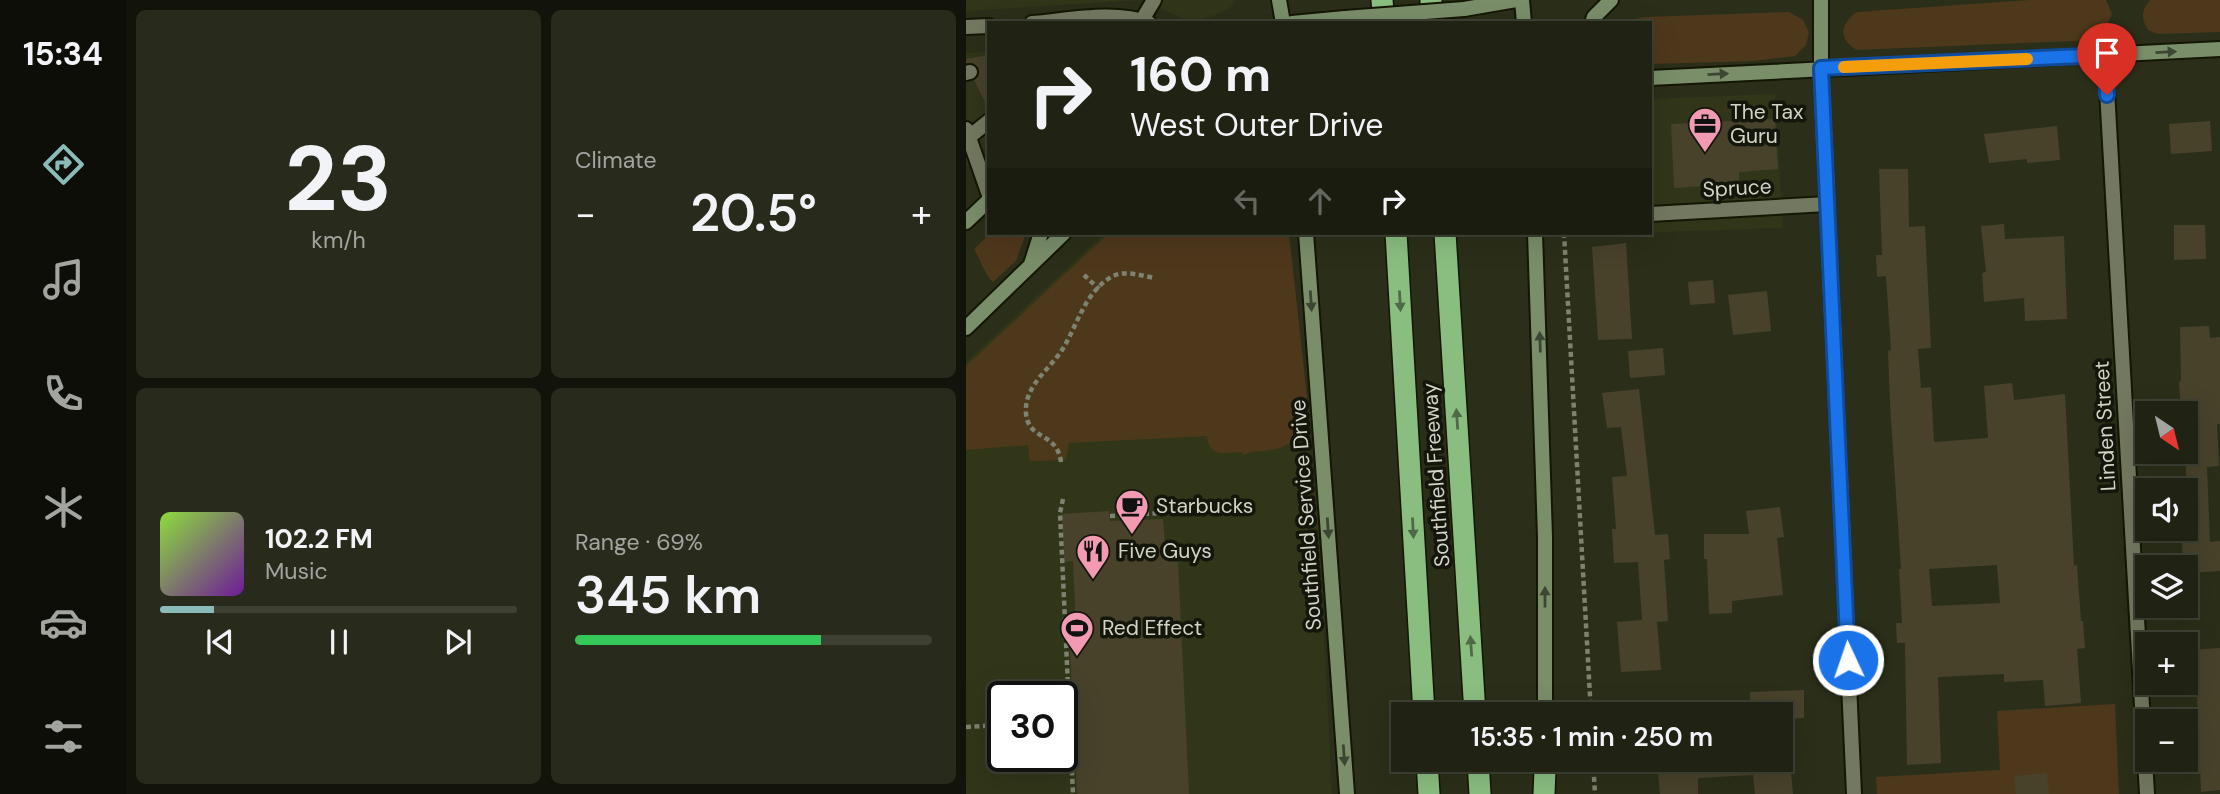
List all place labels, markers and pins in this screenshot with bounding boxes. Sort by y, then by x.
pin [2077,23,2137,95]
place label: The Tax Guru [1730,98,1803,150]
office icon: The Tax Guru [1686,105,1724,154]
cafe icon: Starbucks [1113,487,1151,536]
place label: Starbucks [1156,492,1253,520]
restaurant icon: Five Guys [1074,532,1112,581]
place label: Five Guys [1118,537,1212,565]
sports icon: Red Effect [1058,609,1096,658]
place label: Red Effect [1102,614,1202,642]

